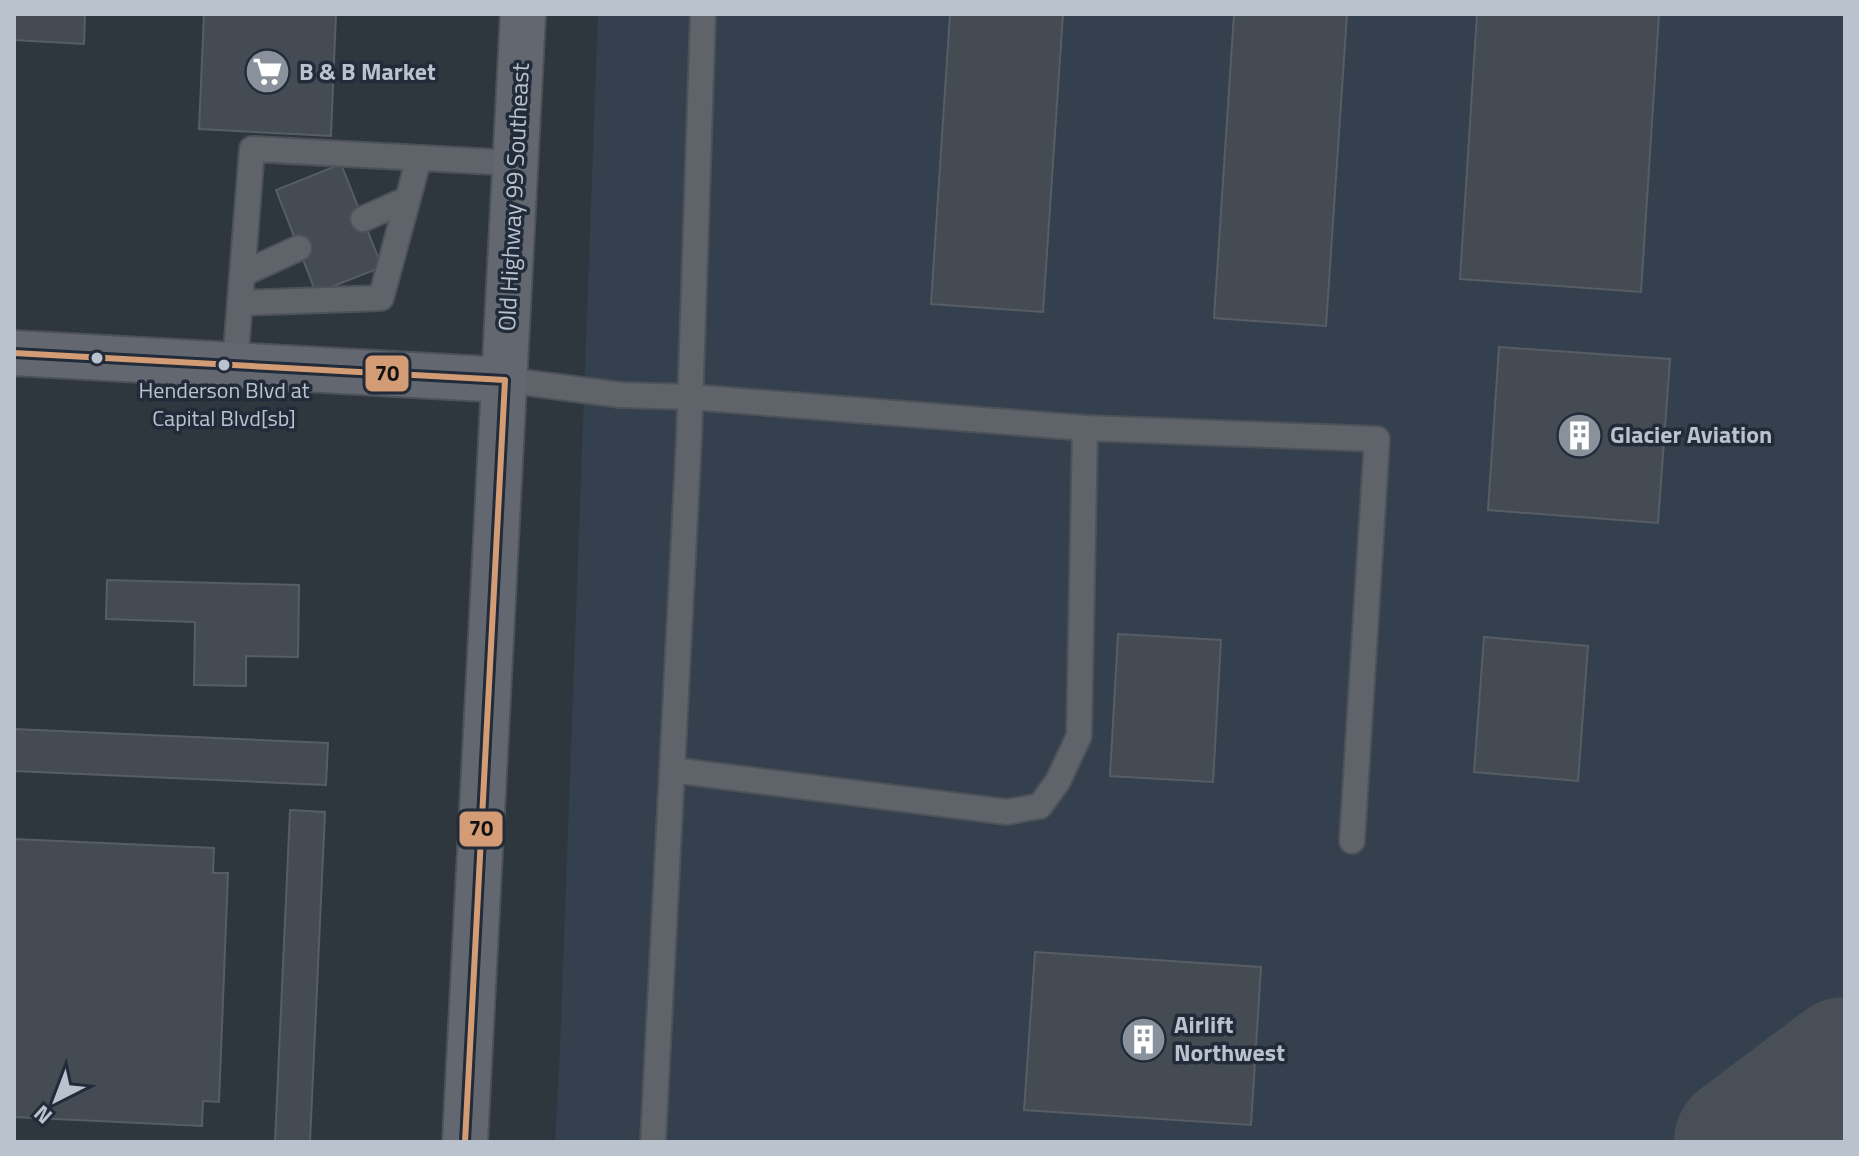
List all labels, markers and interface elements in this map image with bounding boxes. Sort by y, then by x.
supermarket icon: B & B Market [244,48,292,96]
place label: B & B Market [299,53,436,89]
street label: Old Highway 99 Southeast [488,61,538,332]
unlabelled marker [89,350,105,366]
line badge: 70 [364,354,410,393]
text: 70 [375,356,399,390]
marker: Henderson Blvd at Capital Blvd[sb] [216,357,232,373]
place label: Henderson Blvd at Capital Blvd[sb] [139,373,310,435]
building icon: Glacier Aviation [1555,411,1603,459]
place label: Glacier Aviation [1610,416,1772,452]
line badge: 70 [458,810,504,848]
text: 70 [469,811,493,845]
place label: Airlift Northwest [1174,1006,1285,1070]
building icon: Airlift Northwest [1119,1015,1167,1063]
north arrow [16,1060,96,1140]
text: N [26,1097,60,1133]

